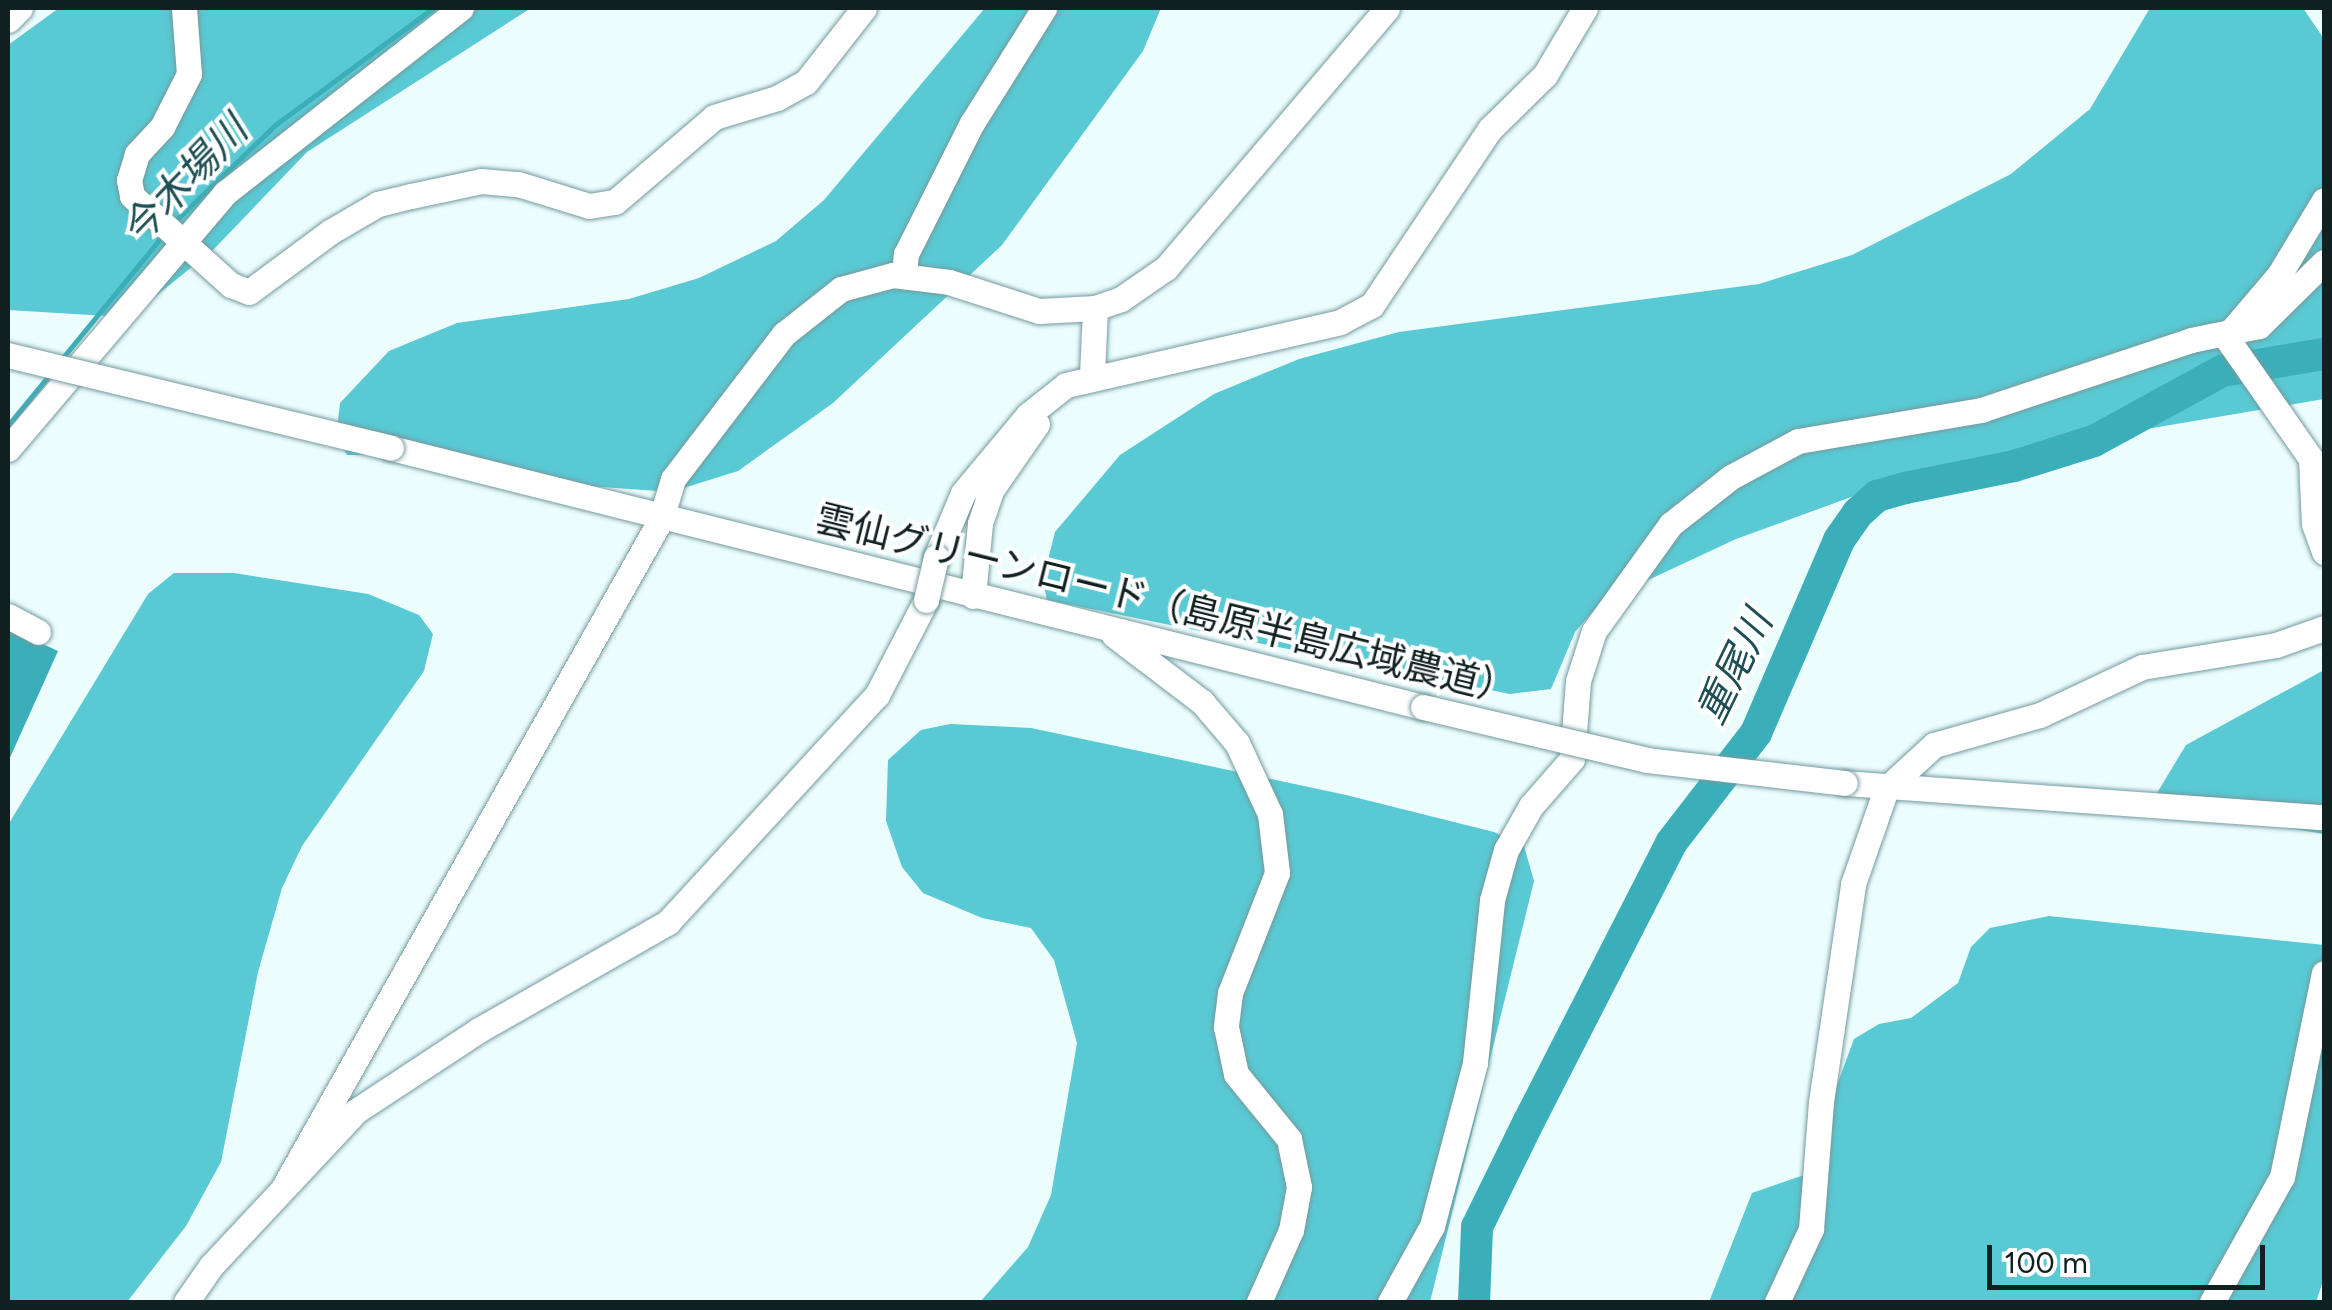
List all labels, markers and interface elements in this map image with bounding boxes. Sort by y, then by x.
water label: 今木場川 [111,106,257,254]
street label: 雲仙グリーンロード（島原半島広域農道） [810,496,1522,714]
water label: 重尾川 [1686,603,1782,731]
scale bar [1992,1225,2270,1287]
text: 100 m [2004,1244,2088,1281]

